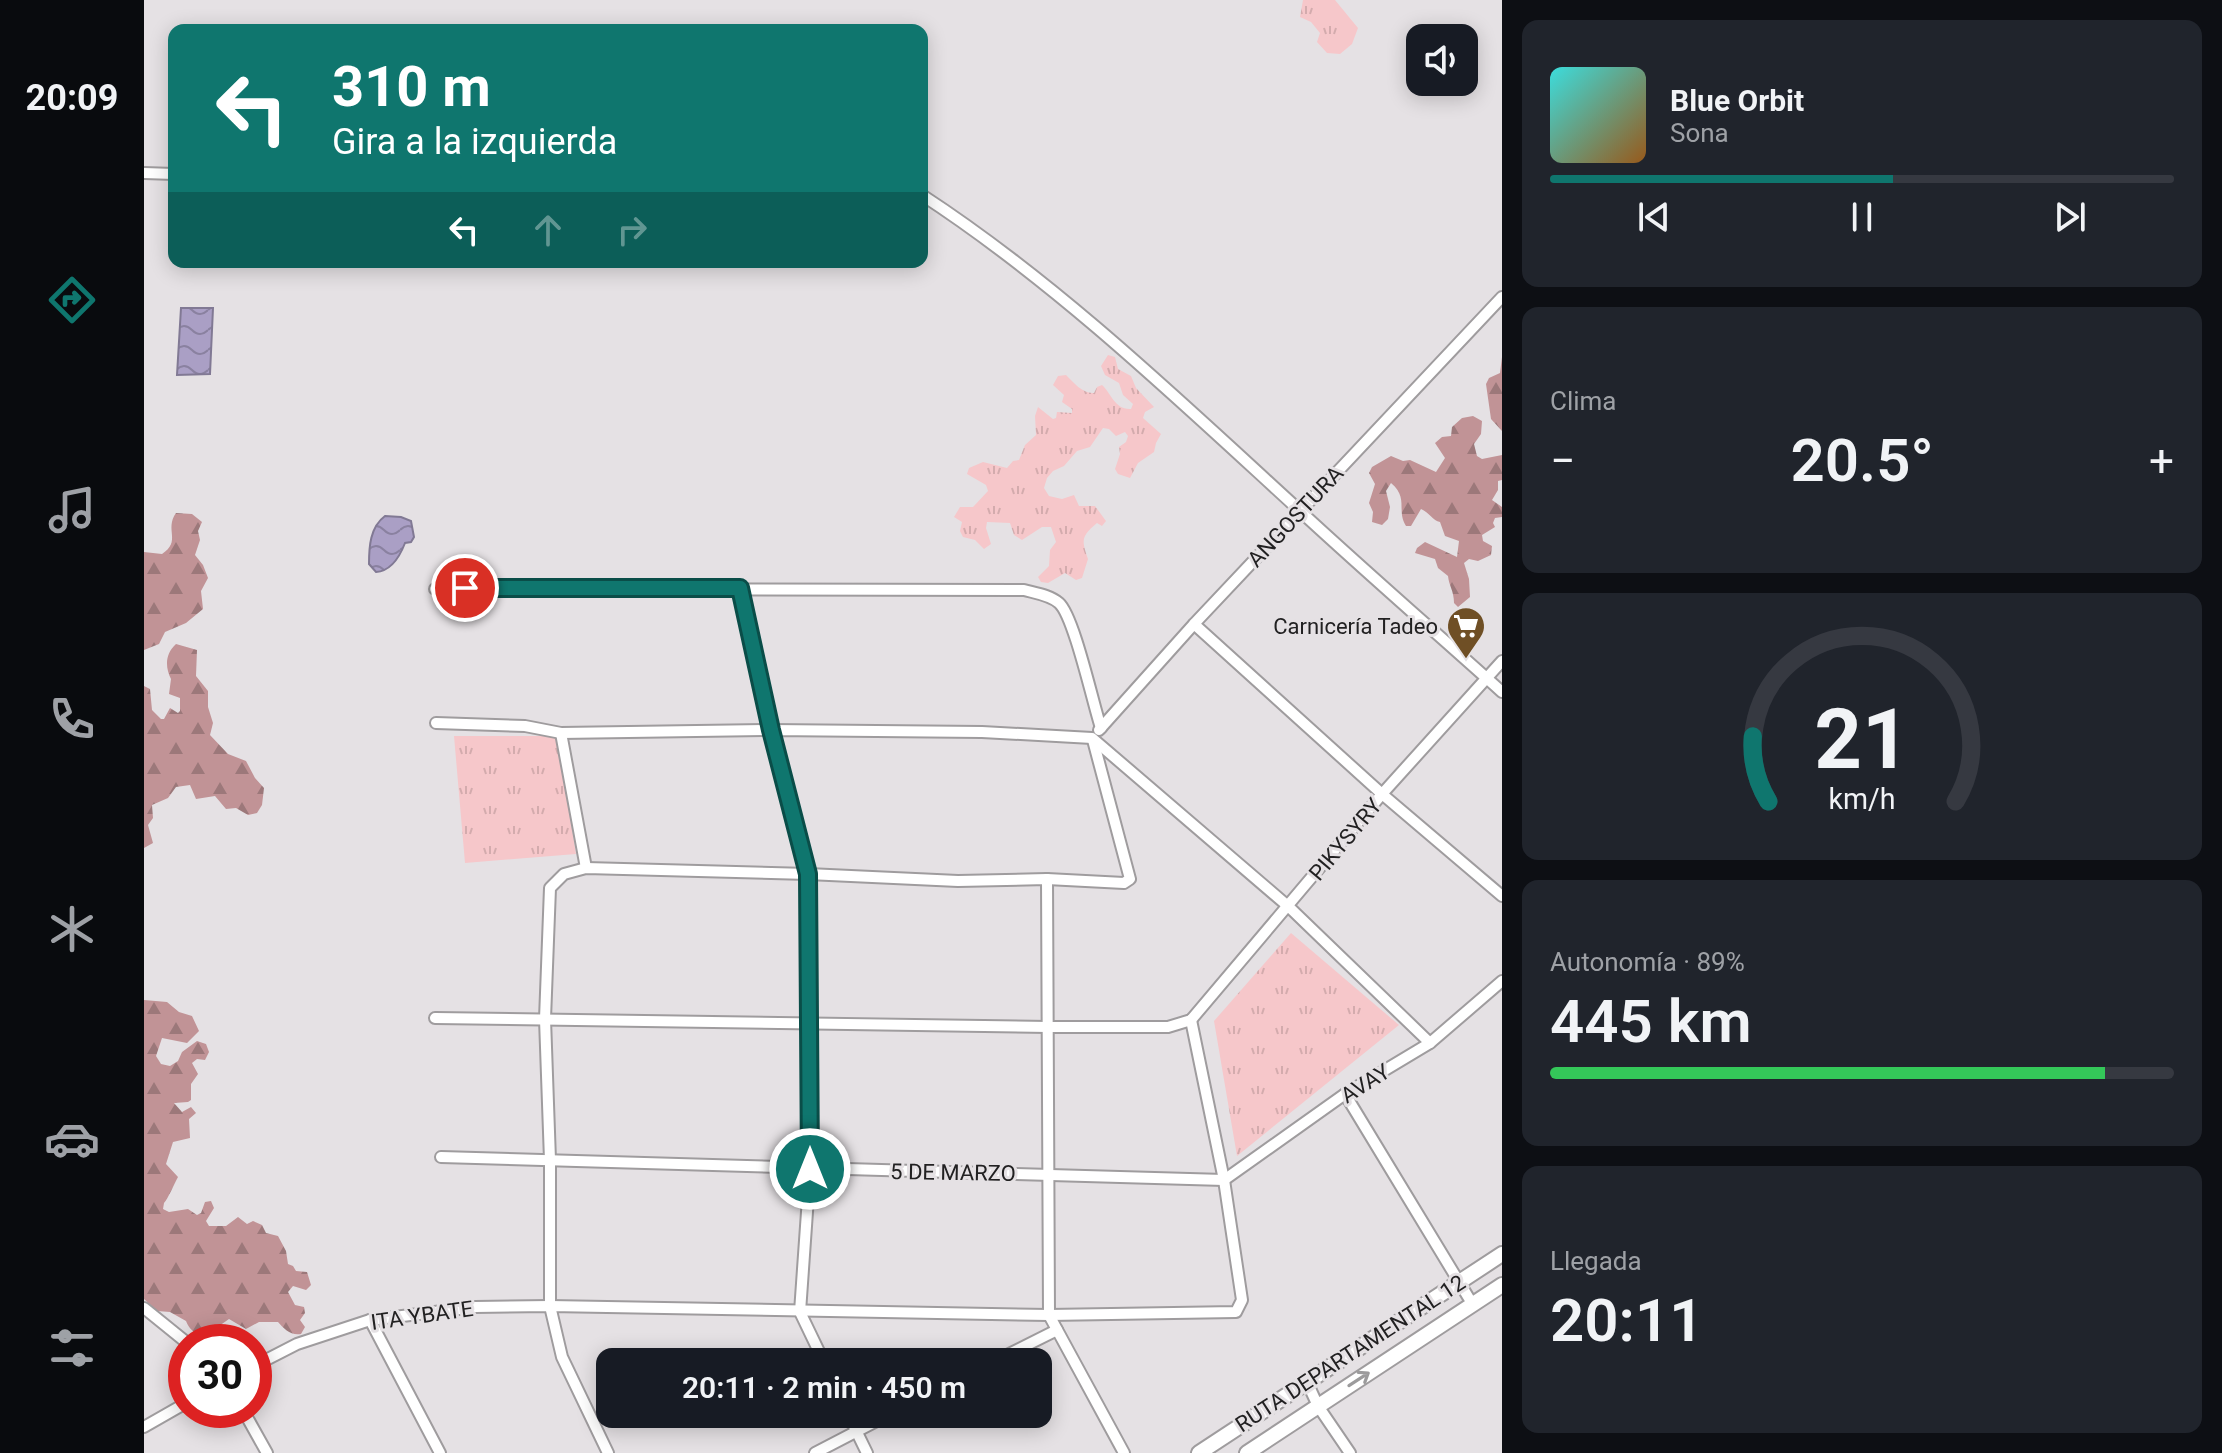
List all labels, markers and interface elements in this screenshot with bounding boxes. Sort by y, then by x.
map controls [1406,24,1478,96]
button: sound [1406,24,1478,96]
text: 310 m [332,54,491,120]
icon: left [200,56,304,160]
text: 20:09 [26,77,118,119]
text: Blue Orbit [1670,83,1804,118]
text: Sona [1670,118,1729,148]
text: Gira a la izquierda [332,121,617,163]
icon: previous [1632,195,1676,239]
icon: pause [1840,195,1884,239]
icon: next [2048,195,2092,239]
icon: left [442,208,486,252]
icon: ahead [526,208,570,252]
icon: right [610,208,654,252]
icon: directions [44,272,100,328]
text: Clima [1550,386,1617,416]
text: 20.5° [1791,425,1934,496]
text: − [1550,435,1575,487]
text: + [2149,435,2174,487]
street label: ANGOSTURA [1242,460,1349,572]
icon: music [44,482,100,538]
pin [431,554,499,622]
icon: arrive [443,566,487,610]
supermarket icon: Carnicería Tadeo [1445,605,1487,660]
place label: Carnicería Tadeo [1273,614,1438,639]
icon: phone [44,691,100,747]
text: 21 [1814,691,1910,788]
text: km/h [1828,783,1896,817]
street label: PIKYSYRY [1304,793,1387,885]
icon: climate [44,901,100,957]
text: Autonomía · 89% [1550,947,1745,977]
text: 445 km [1550,986,1752,1057]
street label: AVAY [1336,1058,1395,1108]
icon: car [44,1111,100,1167]
position arrow [768,1127,852,1211]
street label: 5 DE MARZO [890,1159,1016,1186]
text: Llegada [1550,1246,1642,1276]
street label: RUTA DEPARTAMENTAL 12 [1231,1270,1470,1437]
text: 20:11 [1550,1285,1703,1356]
street label: ITA YBATE [369,1296,475,1335]
icon: filters [44,1320,100,1376]
speed limit sign: 30 [168,1324,272,1428]
text: 20:11 · 2 min · 450 m [682,1370,966,1405]
one-way arrow [1348,1371,1370,1388]

